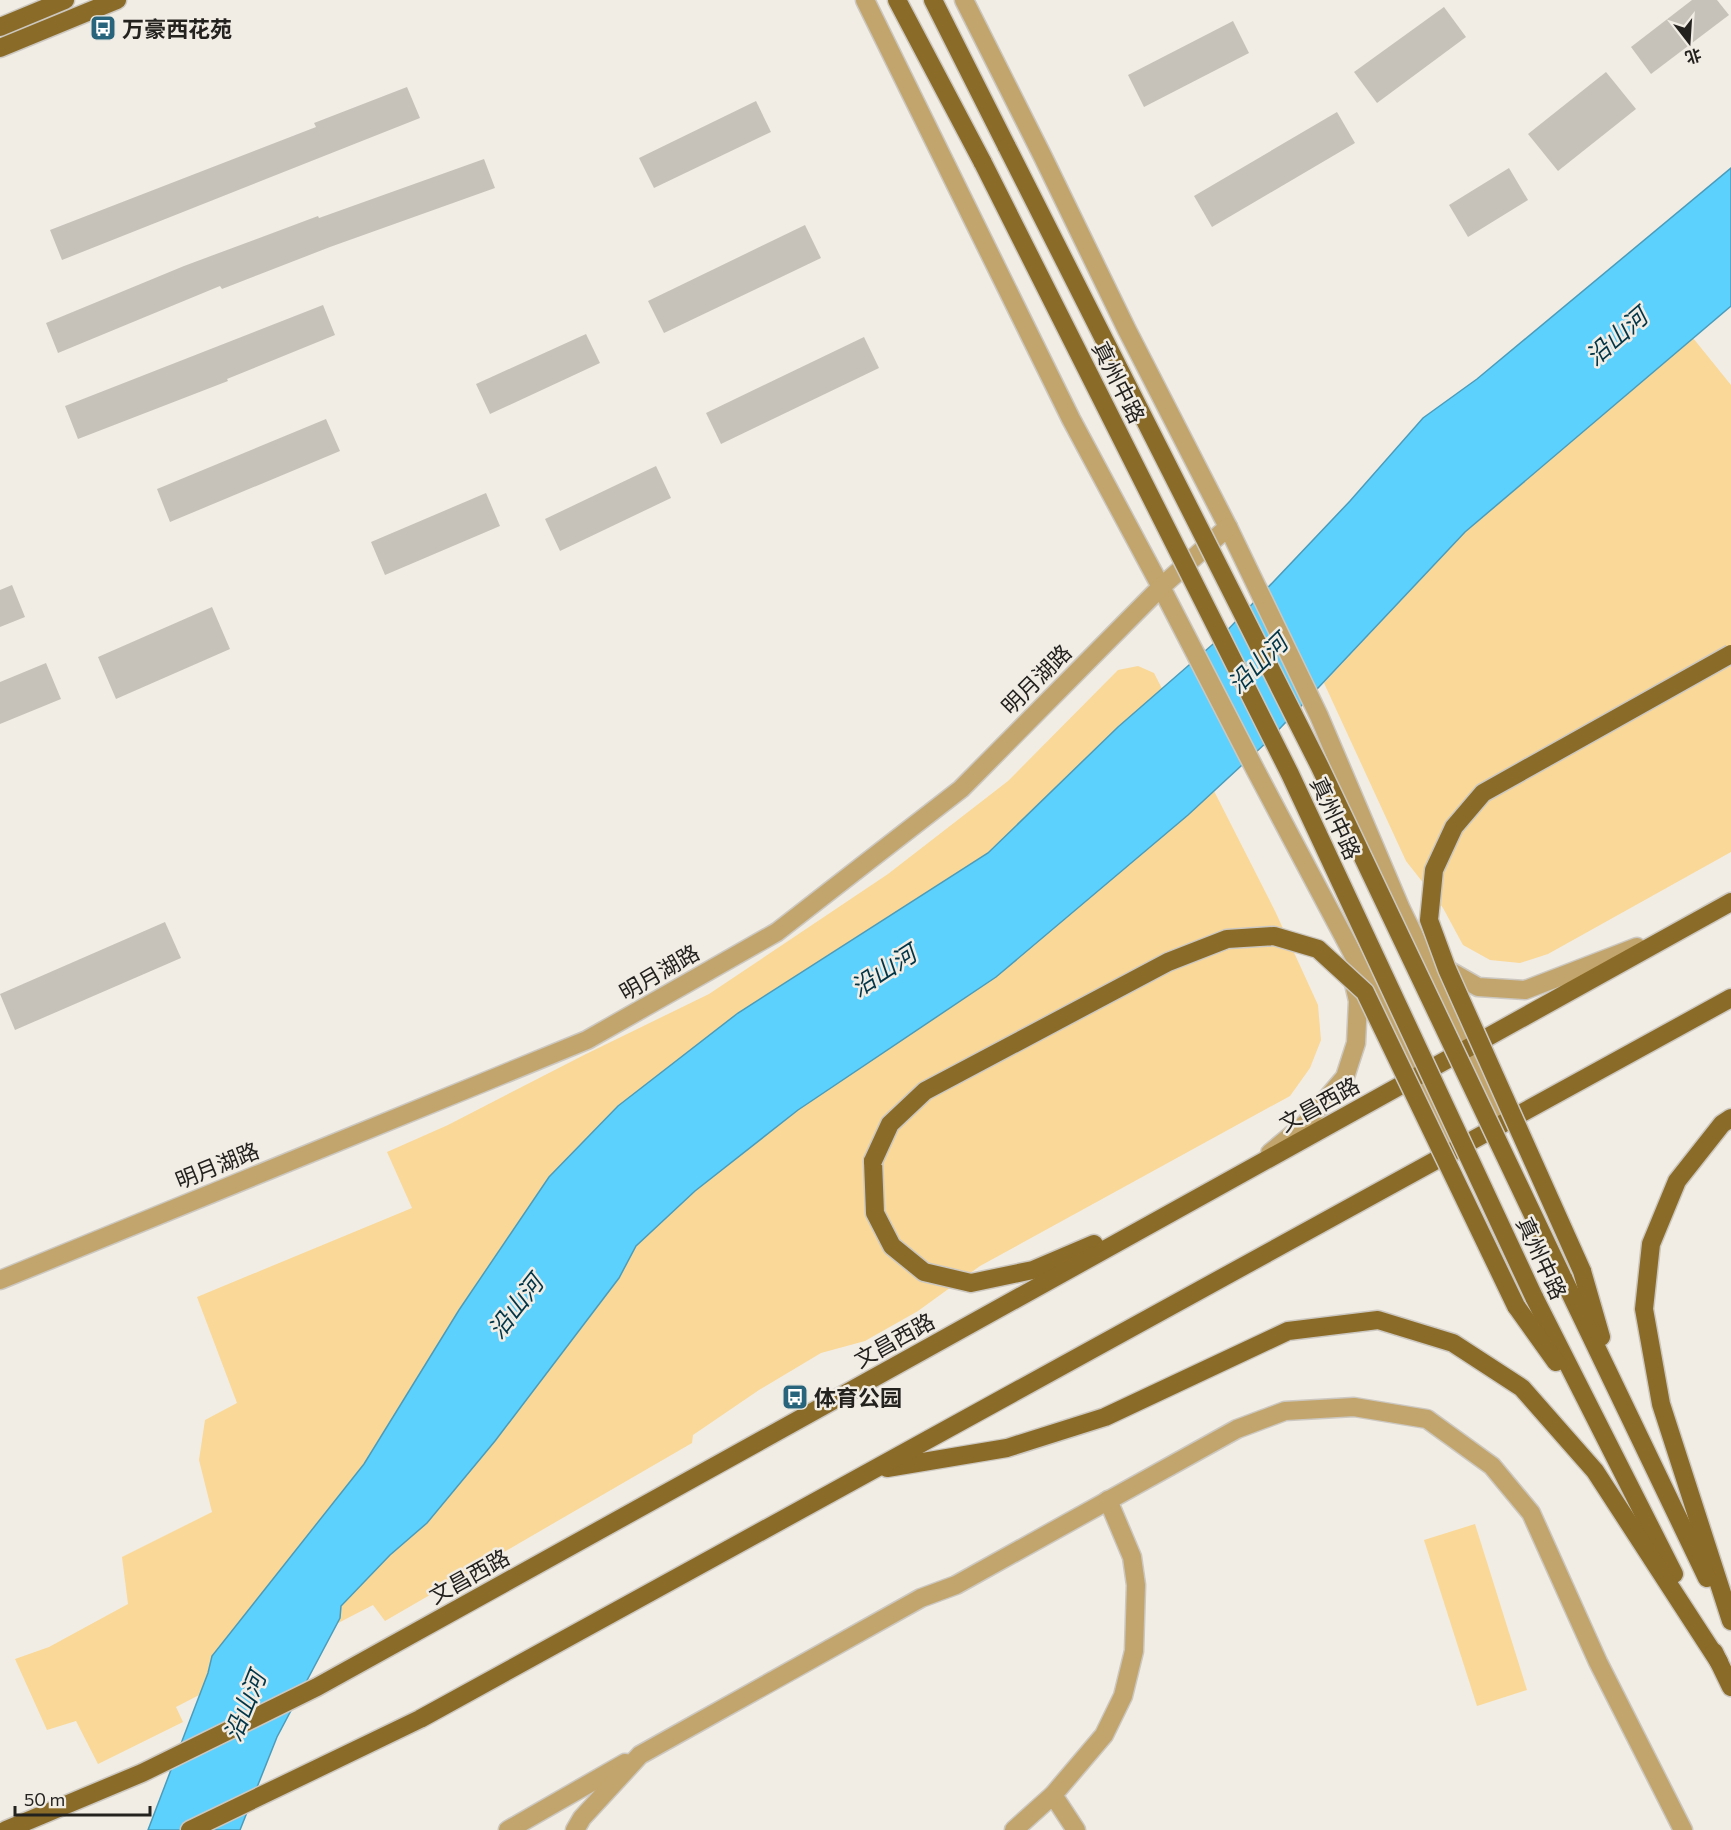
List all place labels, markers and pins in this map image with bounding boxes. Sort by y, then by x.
bus stop icon: 万豪西花苑 [88,13,118,43]
place label: 万豪西花苑 [122,15,232,42]
bus stop icon: 体育公园 [780,1382,810,1412]
place label: 体育公园 [814,1384,902,1411]

